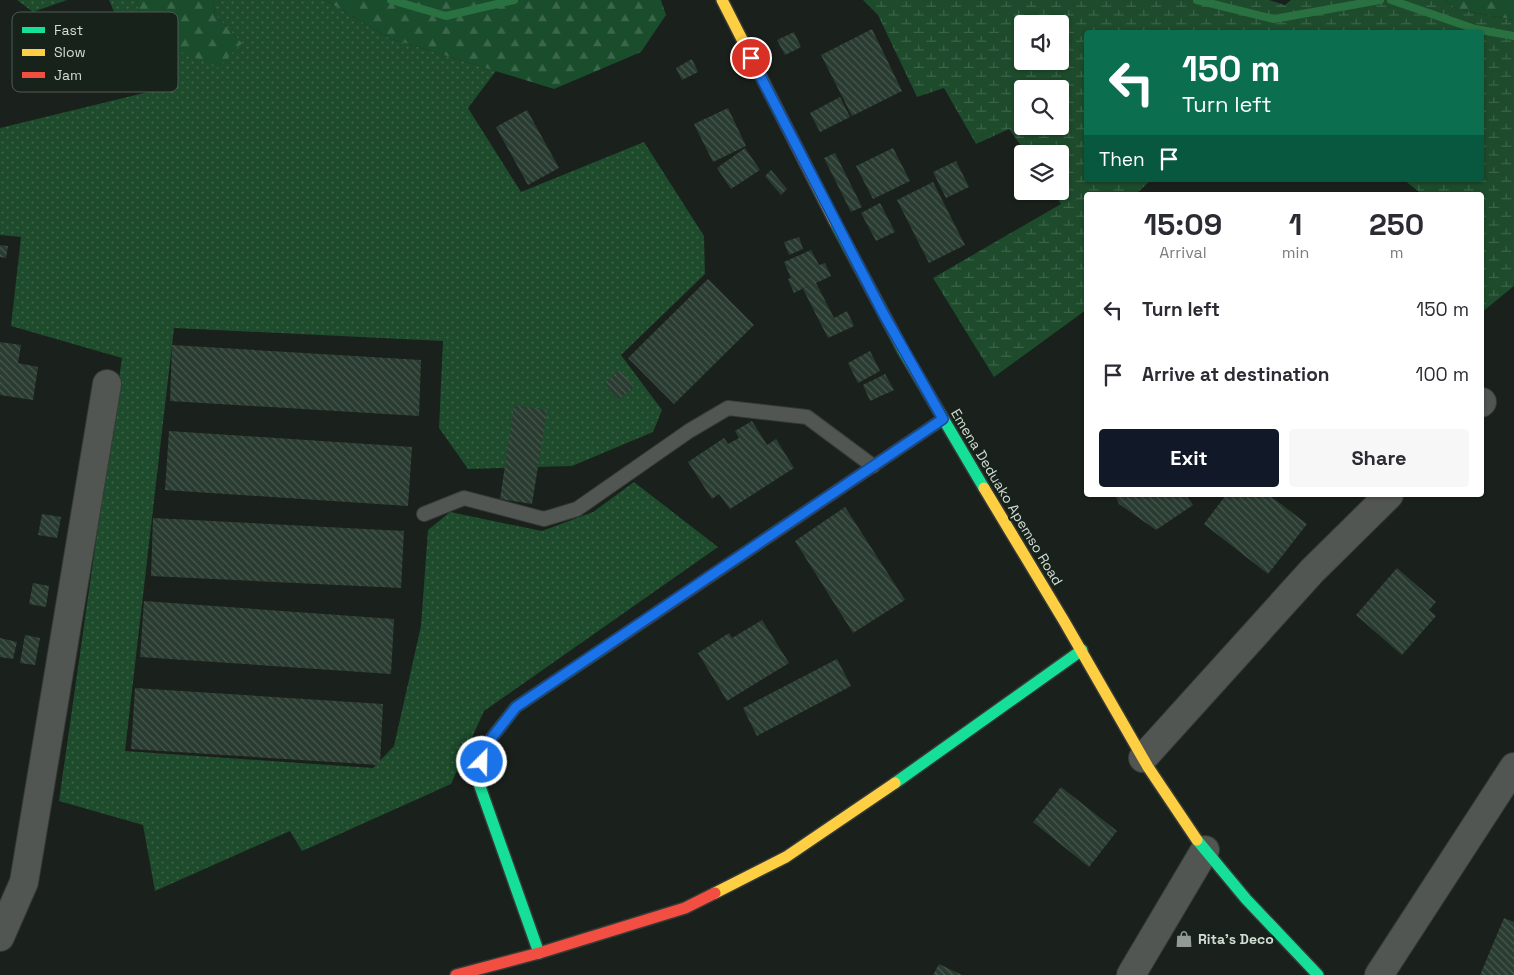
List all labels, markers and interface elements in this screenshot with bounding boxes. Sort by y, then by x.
legend [12,12,178,92]
map controls [1014,15,1069,200]
button: sound [1014,15,1069,70]
text: Fast [54,21,83,39]
pin [730,37,772,79]
text: Slow [54,43,86,61]
icon: arrive [737,44,765,72]
text: 150 m [1182,47,1280,91]
icon: left [1099,50,1164,115]
text: Jam [54,66,82,84]
button: search [1014,80,1069,135]
text: Turn left [1182,90,1272,118]
button: layers [1014,145,1069,200]
icon: arrive [1155,145,1183,173]
text: Then [1099,147,1145,172]
text: 15:09 [1144,205,1222,244]
text: 1 [1289,205,1302,244]
text: 250 [1369,205,1424,244]
text: Arrival [1159,242,1207,263]
text: min [1282,242,1309,263]
text: m [1390,242,1404,263]
icon: left [1099,296,1127,324]
text: Turn left [1142,297,1220,322]
text: 150 m [1416,297,1469,322]
icon: arrive [1099,361,1127,389]
text: Arrive at destination [1142,362,1330,387]
text: 100 m [1415,362,1469,387]
street label: Emena Deduako Apemso Road [947,405,1067,589]
button: Exit [1099,429,1279,487]
button: Share [1289,429,1469,487]
position arrow [455,735,507,787]
shop icon: Rita's Deco [1174,929,1194,949]
place label: Rita's Deco [1198,930,1274,948]

